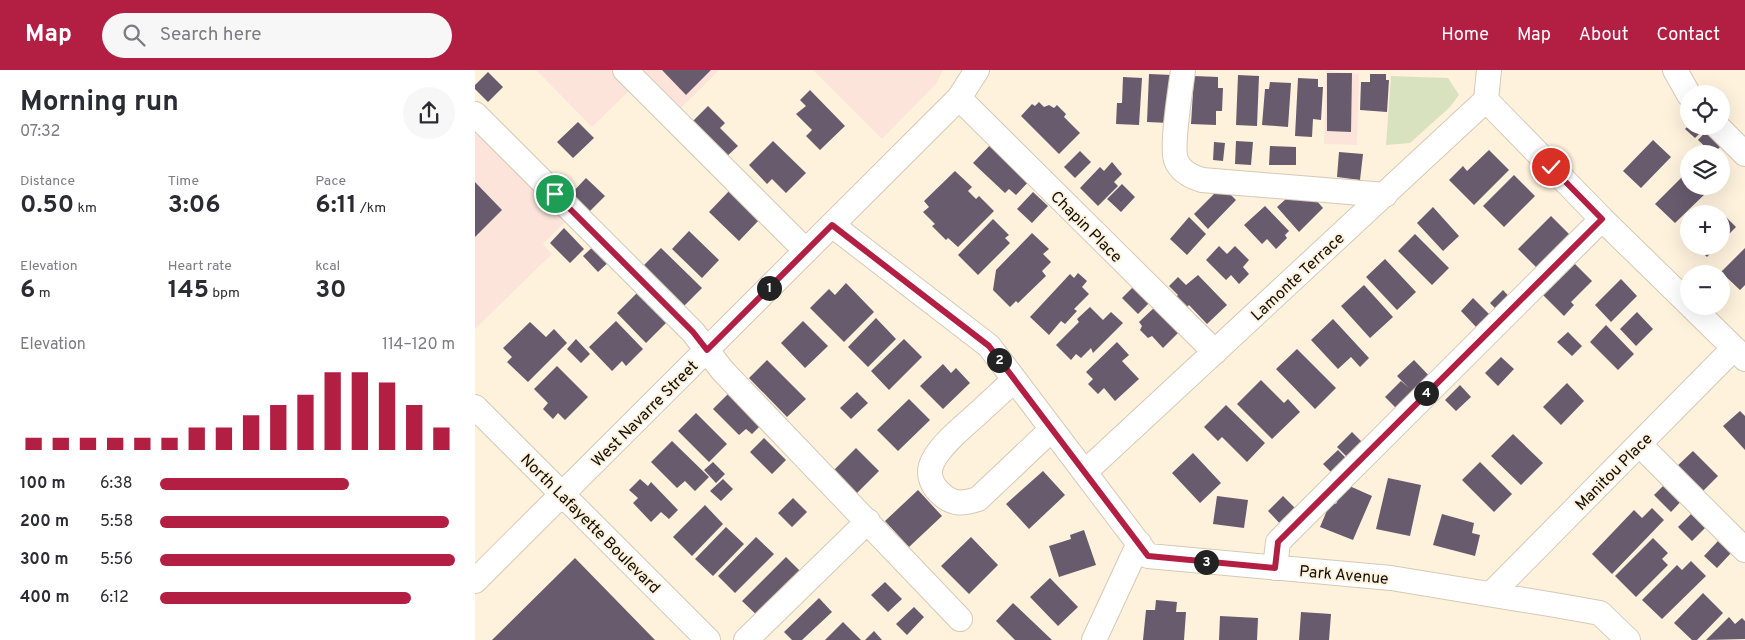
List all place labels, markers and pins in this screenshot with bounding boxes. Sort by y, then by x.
pin [1530,146,1572,188]
pin [534,173,576,215]
pin: 1 [757,276,781,300]
pin: 2 [987,348,1011,372]
pin: 4 [1413,380,1439,406]
pin: 3 [1193,550,1219,574]

